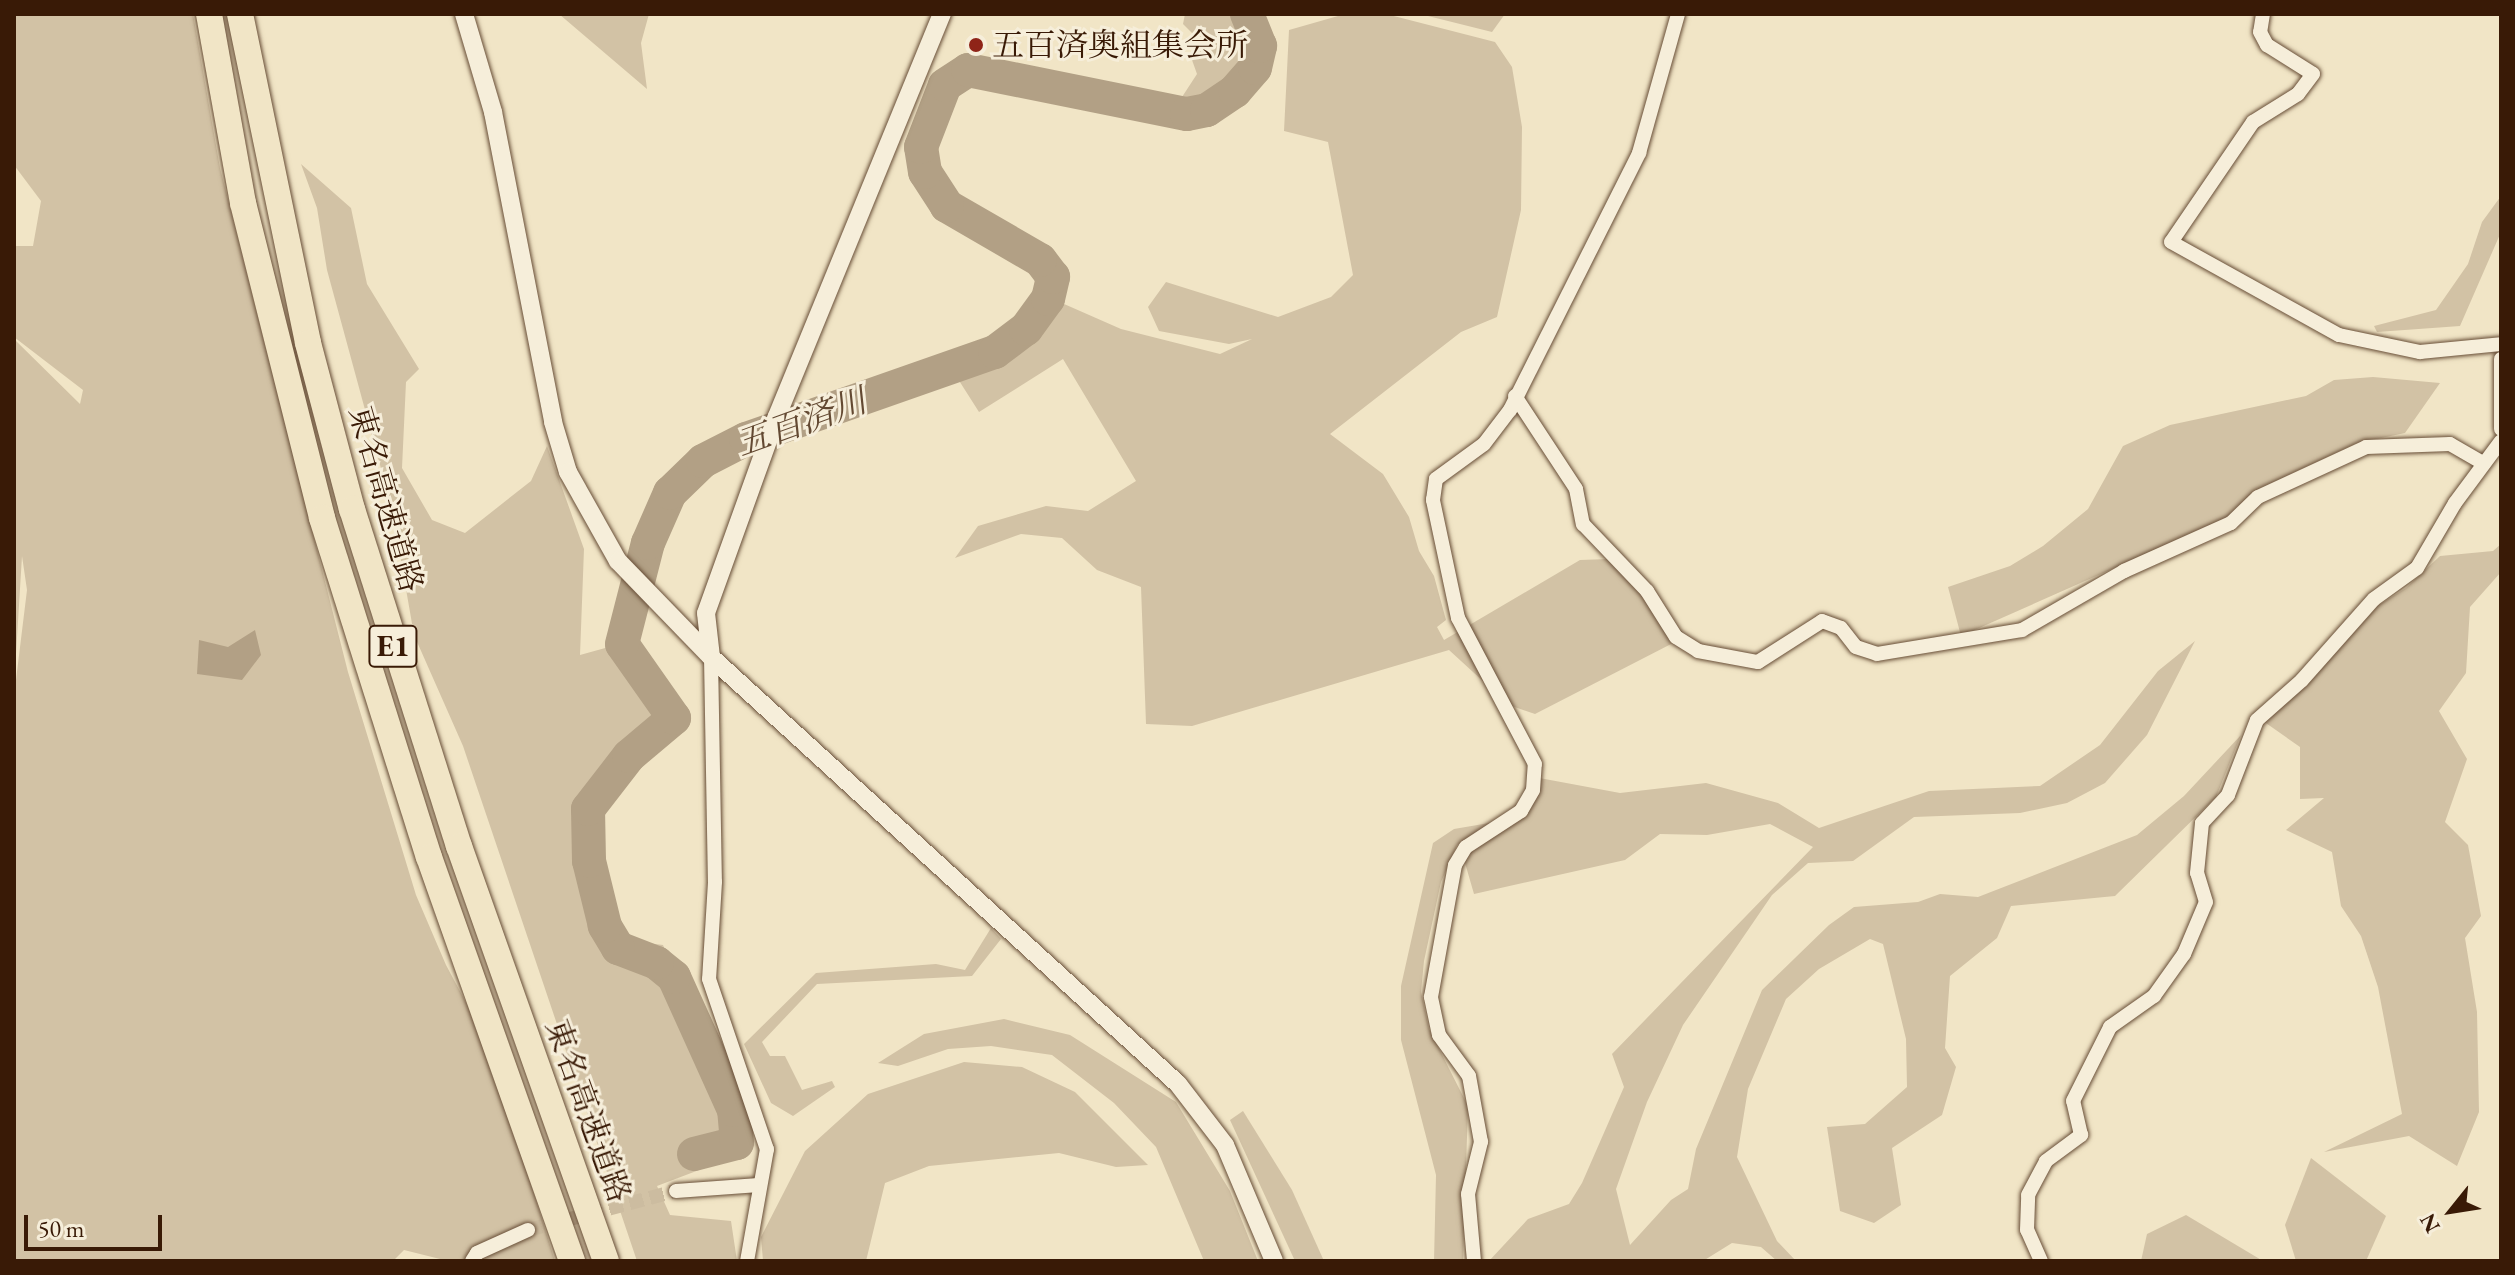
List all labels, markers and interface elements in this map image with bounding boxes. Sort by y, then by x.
place label: 五百済奥組集会所 [992,26,1248,64]
marker: 五百済奥組集会所 [967,36,985,54]
water label: 五百済川 [730,380,872,464]
street label: 東名高速道路 [341,401,431,597]
road number: E1 [367,620,419,672]
street label: 東名高速道路 [537,1014,639,1208]
north arrow [2411,1171,2491,1251]
scale bar [28,1199,166,1249]
text: N [2413,1208,2447,1238]
text: 50 m [38,1213,85,1244]

